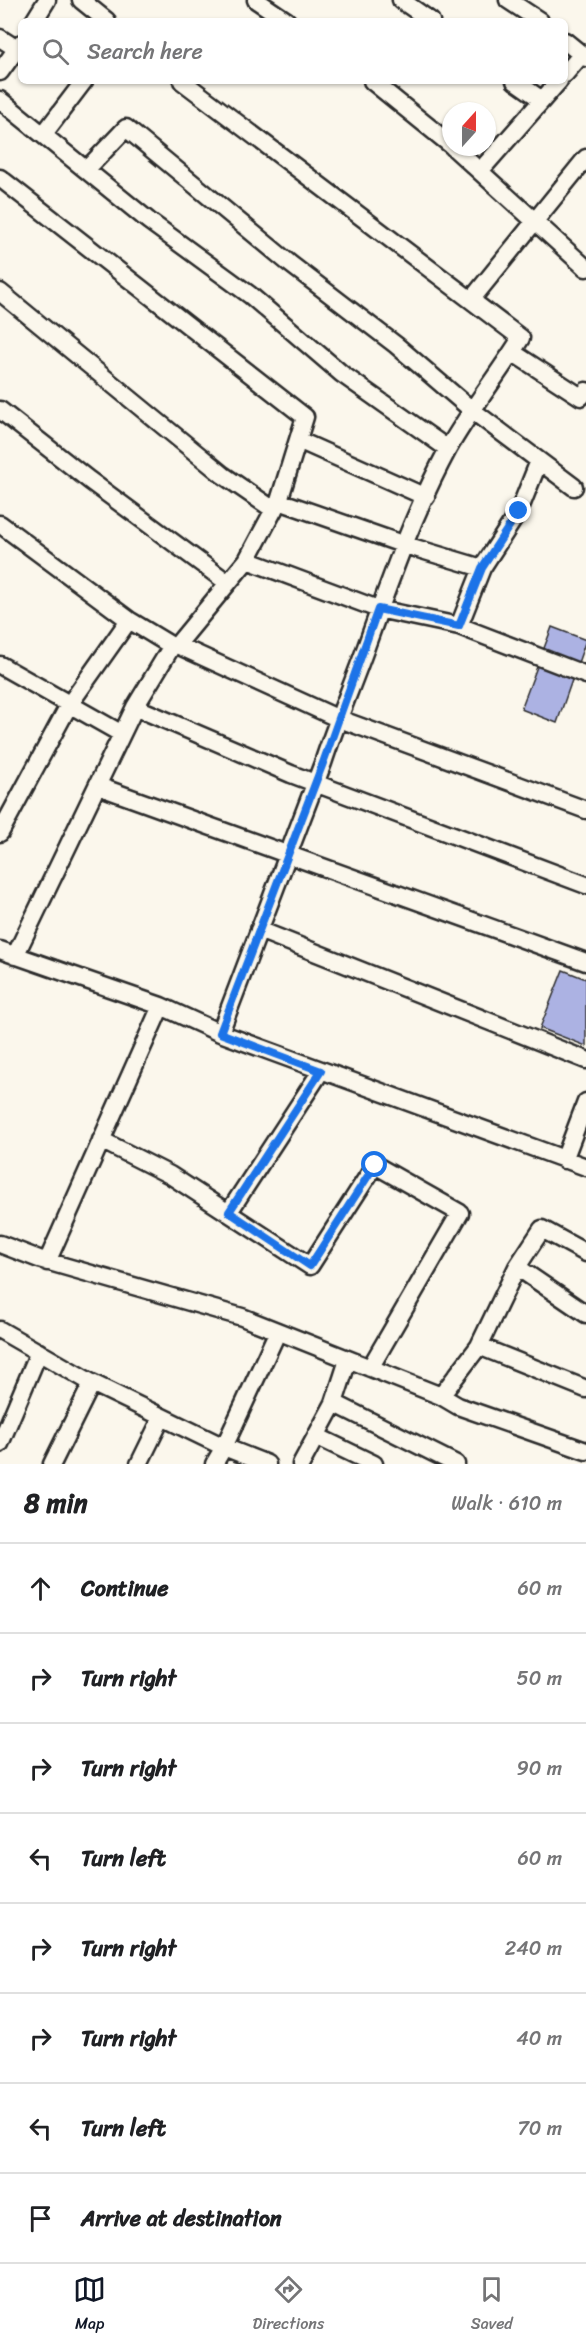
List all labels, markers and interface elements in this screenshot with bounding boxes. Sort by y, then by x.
search box [18,18,568,84]
text: Search here [87,32,203,71]
icon: search [39,35,72,68]
north arrow [442,102,496,156]
route end [505,497,531,523]
route start [361,1151,387,1177]
text: 8 min [24,1480,88,1526]
text: Walk · 610 m [451,1486,562,1521]
text: Continue [81,1569,169,1608]
text: 60 m [517,1571,562,1606]
icon: ahead [24,1572,57,1605]
text: Turn right [81,1659,176,1698]
text: 50 m [517,1661,562,1696]
icon: right [24,1662,57,1695]
text: Turn right [81,1749,176,1788]
text: 90 m [517,1751,562,1786]
icon: right [24,1752,57,1785]
text: Turn left [81,1839,166,1878]
text: 60 m [517,1841,562,1876]
icon: left [24,1842,57,1875]
text: Turn right [81,1929,176,1968]
text: 240 m [505,1931,562,1966]
icon: right [24,1932,57,1965]
text: Turn right [81,2019,176,2058]
text: 40 m [516,2021,562,2056]
icon: right [24,2022,57,2055]
text: Turn left [81,2109,166,2148]
text: 70 m [517,2111,562,2146]
icon: left [24,2112,57,2145]
text: Arrive at destination [81,2199,282,2238]
icon: arrive [24,2202,57,2235]
tab: Map [73,2273,106,2338]
tab: Directions [253,2273,324,2338]
tab: Saved [471,2273,513,2338]

